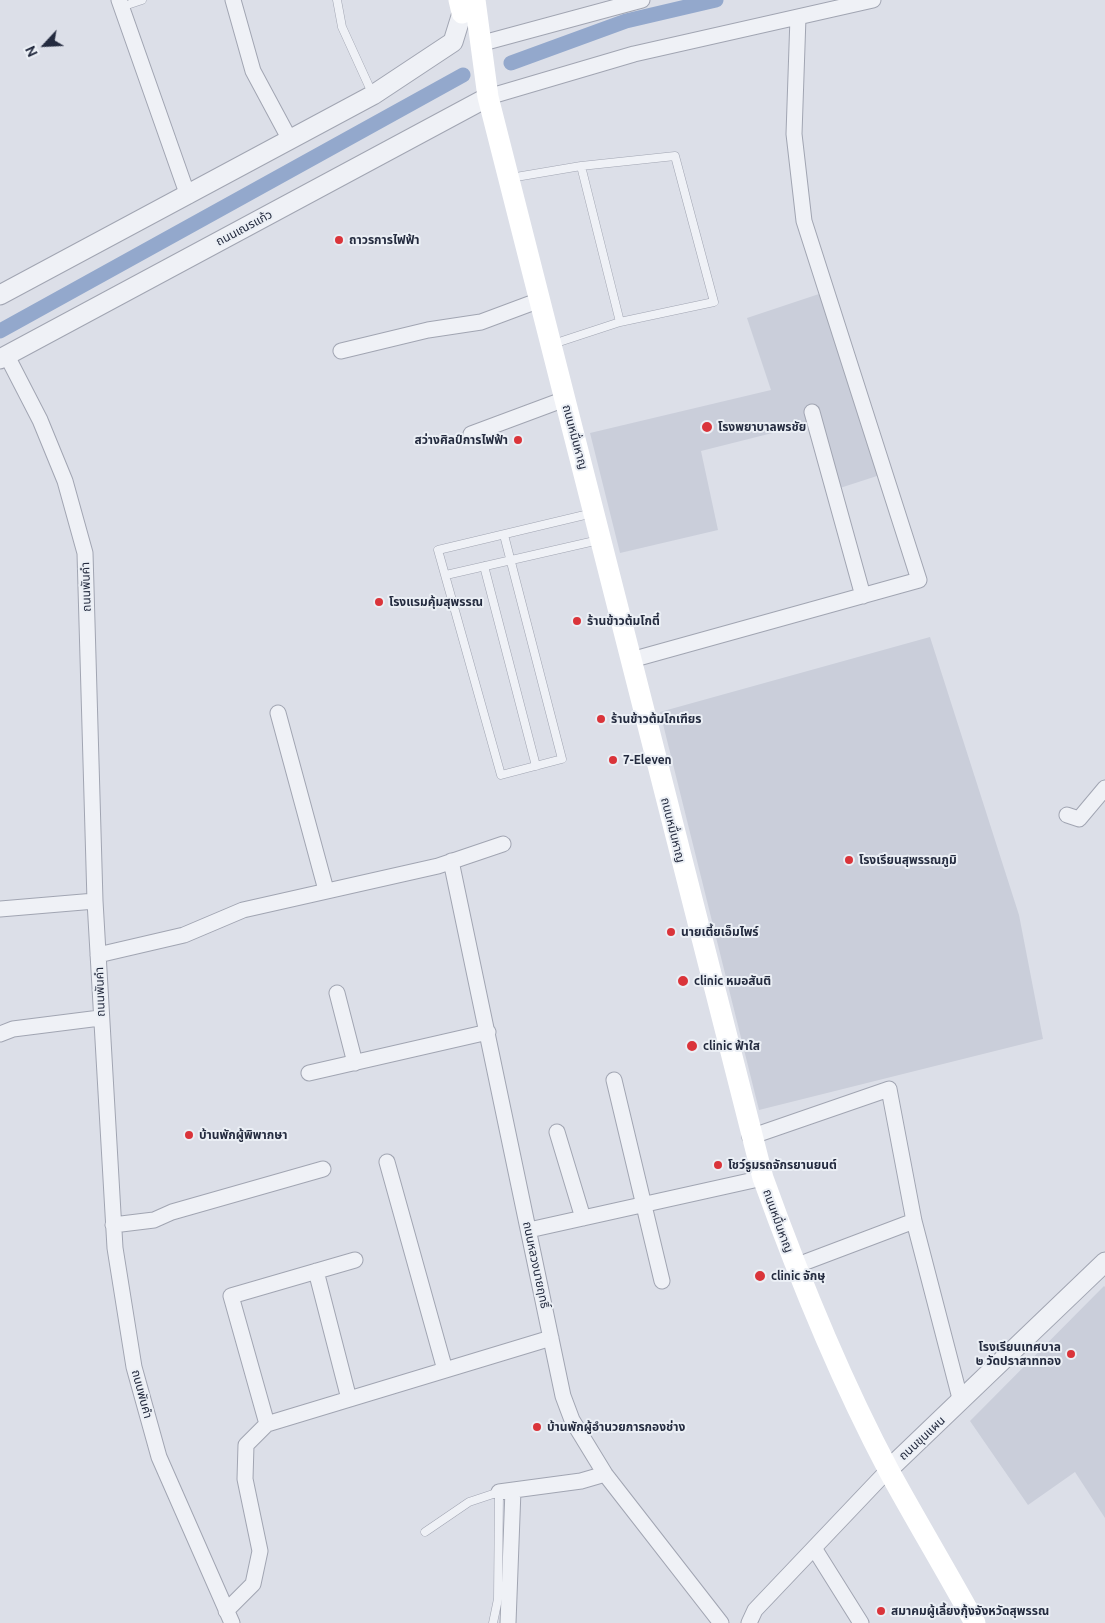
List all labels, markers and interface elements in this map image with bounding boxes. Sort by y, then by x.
north arrow [20,20,70,70]
text: N [22,43,41,59]
street label: ถนนเณรแก้ว [213,207,275,249]
place label: ถาวรการไฟฟ้า [349,233,419,247]
marker: ถาวรการไฟฟ้า [333,234,345,246]
street label: ถนนหมื่นหาญ [559,403,591,471]
marker: โรงพยาบาลพรชัย [700,420,714,434]
place label: โรงพยาบาลพรชัย [718,420,806,434]
place label: สว่างศิลป์การไฟฟ้า [414,433,508,447]
marker: สว่างศิลป์การไฟฟ้า [512,434,524,446]
street label: ถนนพันคำ [78,562,94,612]
place label: โรงแรมคุ้มสุพรรณ [389,595,483,609]
marker: โรงแรมคุ้มสุพรรณ [373,596,385,608]
place label: ร้านข้าวต้มโกตี๋ [587,614,660,628]
marker: ร้านข้าวต้มโกตี๋ [571,615,583,627]
place label: ร้านข้าวต้มโกเฑียร [611,712,701,726]
marker: ร้านข้าวต้มโกเฑียร [595,713,607,725]
place label: 7-Eleven [623,753,672,767]
marker: 7-Eleven [607,754,619,766]
street label: ถนนหมื่นหาญ [658,796,688,864]
place label: โรงเรียนสุพรรณภูมิ [859,853,957,867]
marker: โรงเรียนสุพรรณภูมิ [843,854,855,866]
place label: นายเตี้ยเอ็มไพร์ [681,925,759,939]
marker: นายเตี้ยเอ็มไพร์ [665,926,677,938]
street label: ถนนพันคำ [92,967,108,1017]
marker: clinic หมอสันติ [676,974,690,988]
place label: clinic หมอสันติ [694,974,771,988]
marker: clinic ฟ้าใส [685,1039,699,1053]
place label: clinic ฟ้าใส [703,1039,760,1053]
place label: บ้านพักผู้พิพากษา [199,1128,287,1142]
marker: บ้านพักผู้พิพากษา [183,1129,195,1141]
place label: โชว์รูมรถจักรยานยนต์ [728,1158,837,1172]
marker: โชว์รูมรถจักรยานยนต์ [712,1159,724,1171]
street label: ถนนหมื่นหาญ [760,1187,796,1255]
street label: ถนนหลวงนายฤทธิ์ [520,1220,552,1310]
marker: clinic จักษุ [753,1269,767,1283]
place label: clinic จักษุ [771,1269,825,1283]
place label: โรงเรียนเทศบาล ๒ วัดปราสาททอง [976,1340,1061,1368]
marker: โรงเรียนเทศบาล ๒ วัดปราสาททอง [1065,1348,1077,1360]
street label: ถนนพันคำ [129,1368,155,1420]
street label: ถนนขุนแผน [896,1413,948,1463]
place label: บ้านพักผู้อำนวยการกองช่าง [547,1420,685,1434]
marker: บ้านพักผู้อำนวยการกองช่าง [531,1421,543,1433]
place label: สมาคมผู้เลี้ยงกุ้งจังหวัดสุพรรณ [891,1604,1049,1618]
marker: สมาคมผู้เลี้ยงกุ้งจังหวัดสุพรรณ [875,1605,887,1617]

